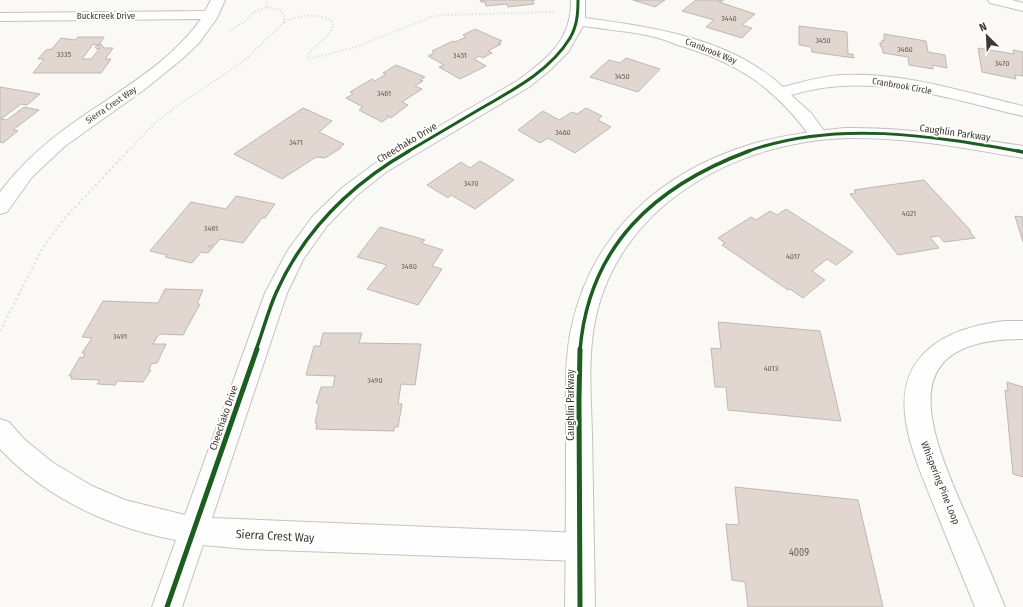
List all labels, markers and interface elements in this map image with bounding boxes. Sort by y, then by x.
street label: Buckcreek Drive [77,11,136,21]
house number: 3440 [721,14,737,23]
north arrow [967,16,1007,56]
text: N [977,20,989,35]
street label: Cranbrook Way [684,36,738,66]
house number: 3450 [815,36,831,45]
house number: 3460 [897,45,913,54]
house number: 3335 [57,50,72,59]
house number: 3451 [453,51,467,60]
house number: 3470 [995,59,1009,68]
house number: 3450 [614,72,630,81]
street label: Cranbrook Circle [871,76,933,96]
street label: Sierra Crest Way [84,84,138,126]
house number: 3461 [377,89,391,98]
street label: Cheechako Drive [375,120,439,166]
street label: Caughlin Parkway [919,122,992,144]
house number: 3460 [555,128,571,137]
house number: 3471 [289,138,303,147]
house number: 3470 [464,179,478,188]
house number: 4021 [902,209,916,218]
house number: 3481 [204,224,218,233]
house number: 4017 [786,252,801,261]
house number: 3480 [401,262,417,271]
house number: 3491 [113,332,127,341]
house number: 4013 [764,364,779,373]
street label: Caughlin Parkway [565,369,577,441]
house number: 3490 [367,376,383,385]
street label: Cheechako Drive [207,384,241,452]
street label: Whispering Pine Loop [918,440,962,526]
street label: Sierra Crest Way [235,527,315,545]
house number: 4009 [789,547,809,559]

